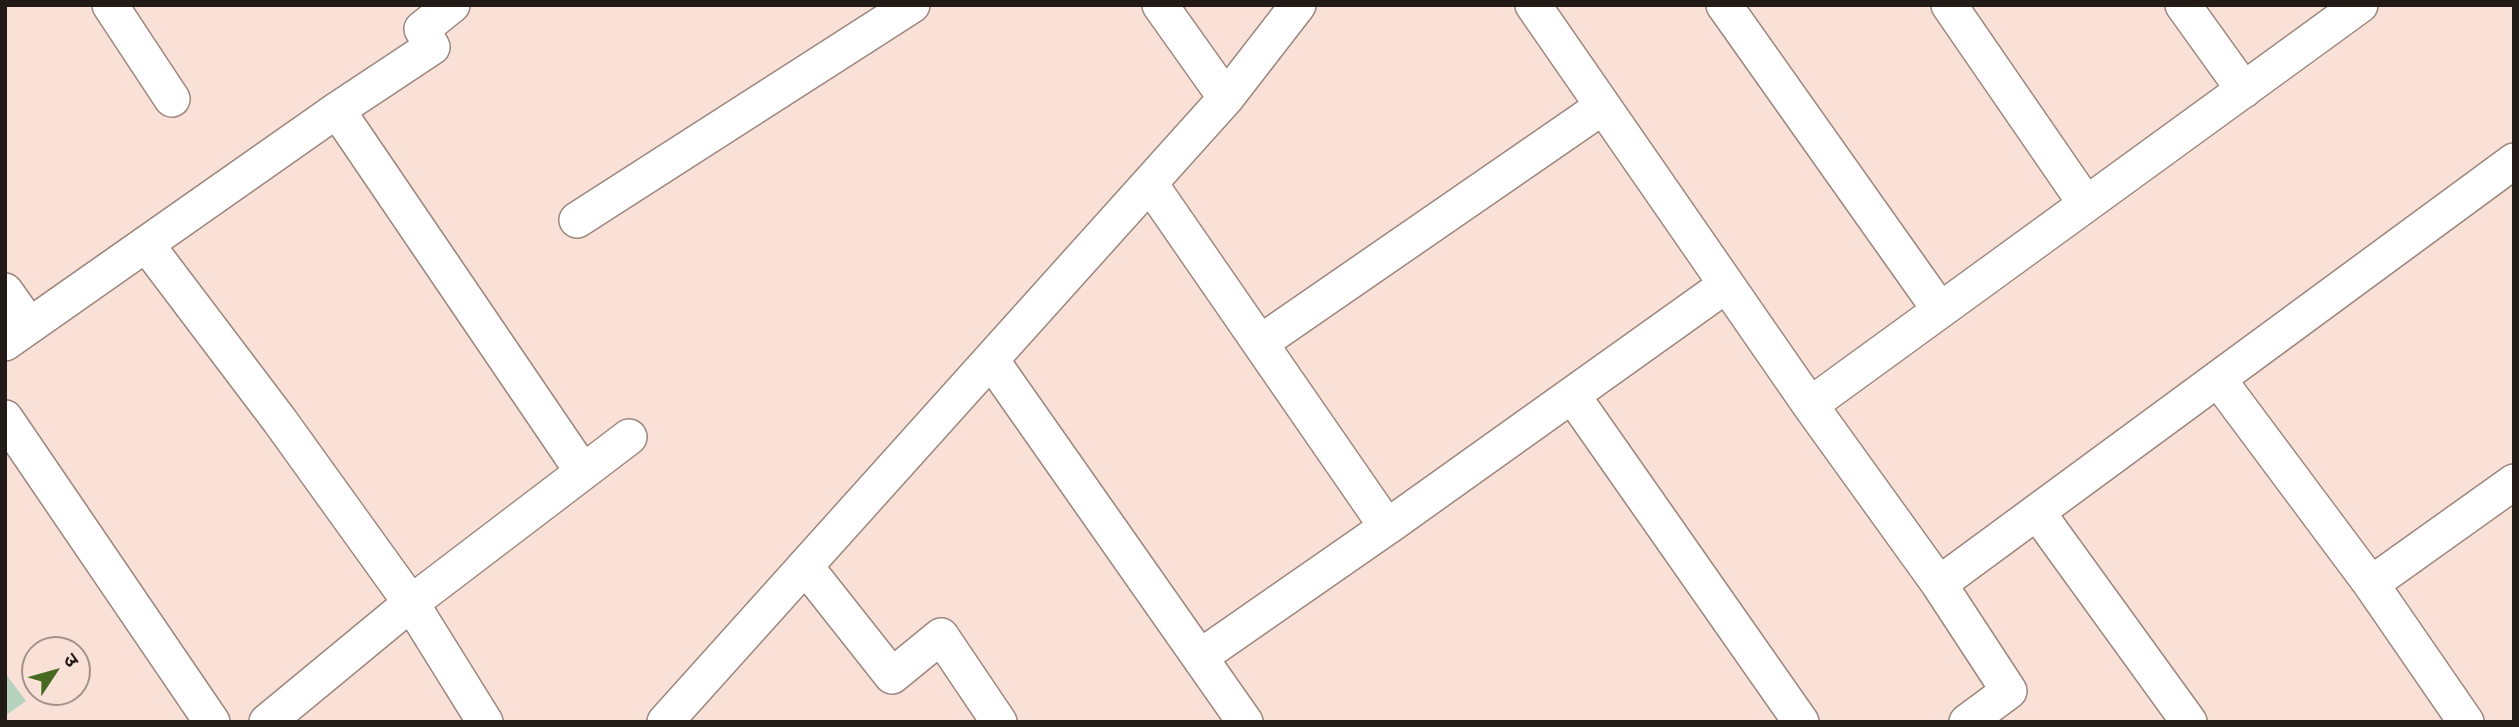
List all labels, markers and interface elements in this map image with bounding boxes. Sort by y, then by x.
north arrow [21,636,91,706]
text: उ [58,648,85,672]

